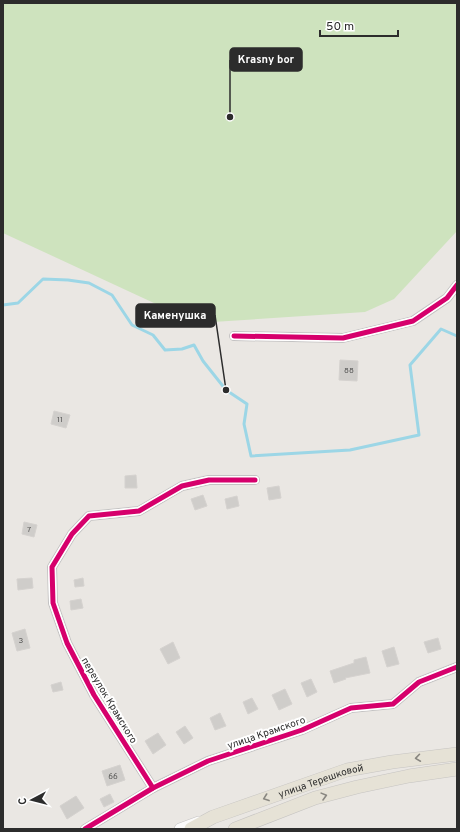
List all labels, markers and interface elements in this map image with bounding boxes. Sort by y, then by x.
scale bar [320,12,398,38]
text: 50 m [326,19,354,35]
callout: Krasny bor [230,48,302,71]
text: Krasny bor [238,53,295,67]
callout: Каменушка [136,304,215,327]
text: Каменушка [144,309,206,323]
house number: 88 [344,366,354,376]
house number: 11 [57,415,63,425]
house number: 7 [27,525,31,535]
house number: 3 [19,636,24,646]
street label: переулок Крамского [78,655,140,746]
street label: улица Крамского [226,714,308,753]
one-way arrow [415,753,421,762]
street label: улица Терешковой [277,762,365,802]
house number: 66 [108,772,118,782]
north arrow [12,780,52,820]
one-way arrow [320,792,327,801]
one-way arrow [263,794,270,802]
text: С [16,797,30,805]

